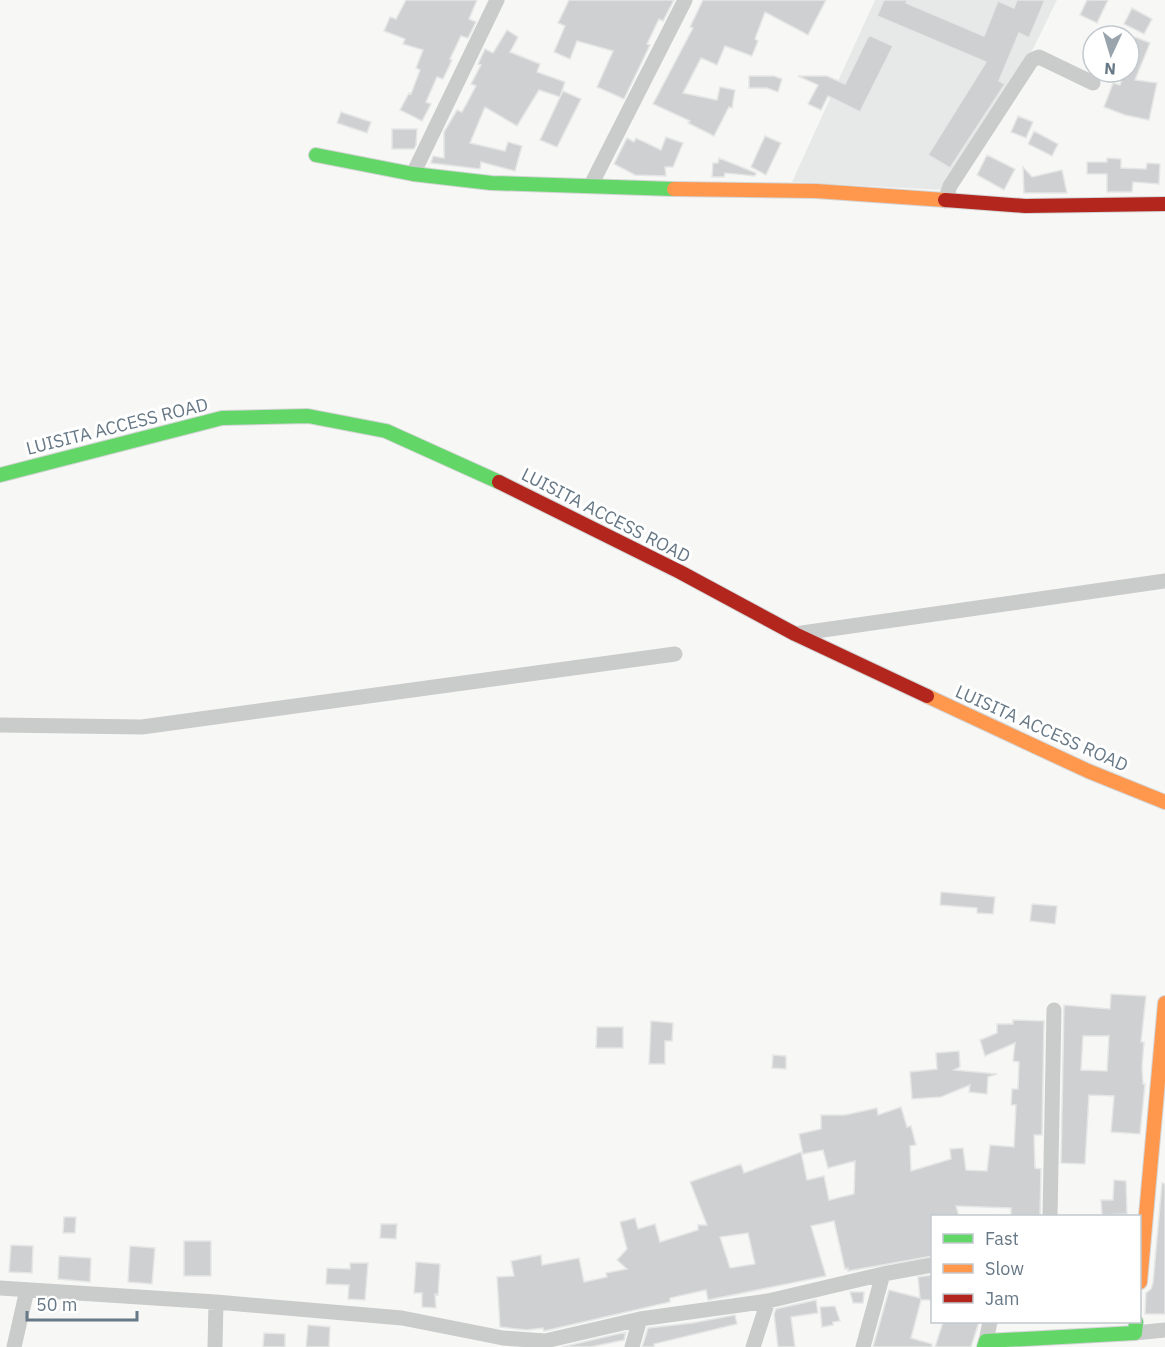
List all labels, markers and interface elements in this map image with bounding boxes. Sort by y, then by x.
north arrow [1081,24,1141,84]
text: N [1103,59,1116,79]
street label: LUISITA ACCESS ROAD [24,392,210,460]
street label: LUISITA ACCESS ROAD [518,462,694,568]
street label: LUISITA ACCESS ROAD [952,680,1132,776]
legend [931,1215,1141,1323]
text: Fast [985,1227,1019,1250]
text: Slow [985,1257,1024,1280]
scale bar [27,1284,136,1322]
text: Jam [985,1287,1020,1310]
text: 50 m [36,1293,78,1316]

